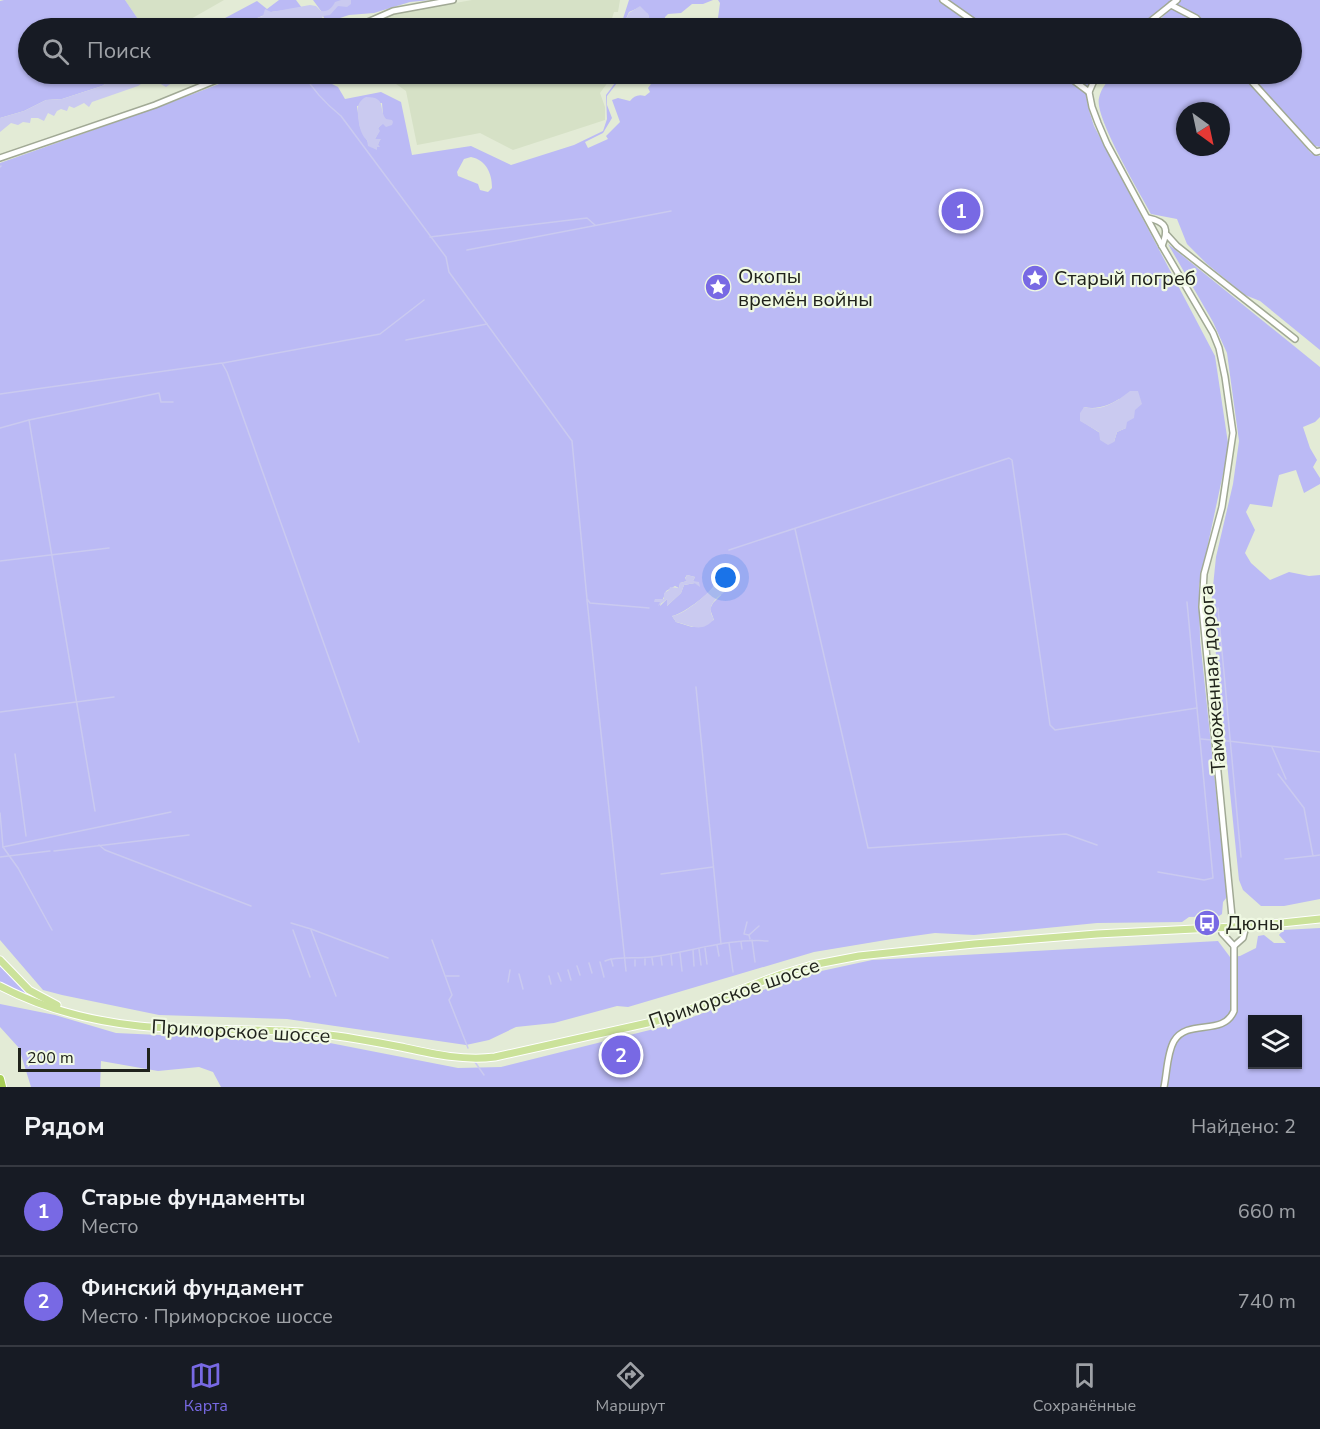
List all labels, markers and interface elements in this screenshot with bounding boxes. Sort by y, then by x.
search box [18,18,1302,84]
icon: search [39,35,72,68]
text: Поиск [87,36,151,66]
north arrow [1176,102,1230,156]
pin: 1 [942,188,980,234]
place label: Окопы времён войны [738,263,873,313]
place icon: Старый погреб [1020,263,1050,293]
place label: Старый погреб [1054,265,1196,292]
place icon: Окопы времён войны [703,272,733,302]
your location [711,563,740,592]
street label: Таможенная дорога [1192,584,1233,774]
bus stop icon: Дюны [1192,908,1222,938]
place label: Дюны [1226,910,1283,937]
street label: Приморское шоссе [645,952,823,1035]
street label: Приморское шоссе [151,1013,331,1050]
map controls [1248,1015,1302,1069]
button: layers [1248,1015,1302,1069]
pin: 2 [602,1032,640,1078]
scale bar [18,1045,150,1072]
text: 200 m [27,1047,74,1069]
text: Рядом [24,1109,105,1144]
text: Найдено: 2 [1191,1113,1296,1140]
text: Старые фундаменты [81,1183,305,1213]
text: 1 [38,1198,50,1225]
text: 660 m [1238,1198,1296,1225]
text: Место [81,1213,139,1240]
text: Финский фундамент [81,1273,303,1303]
text: 2 [38,1288,50,1315]
text: 740 m [1238,1288,1296,1315]
text: Место · Приморское шоссе [81,1303,333,1330]
tab: Карта [184,1359,228,1417]
tab: Маршрут [596,1359,665,1417]
tab: Сохранённые [1033,1359,1136,1417]

